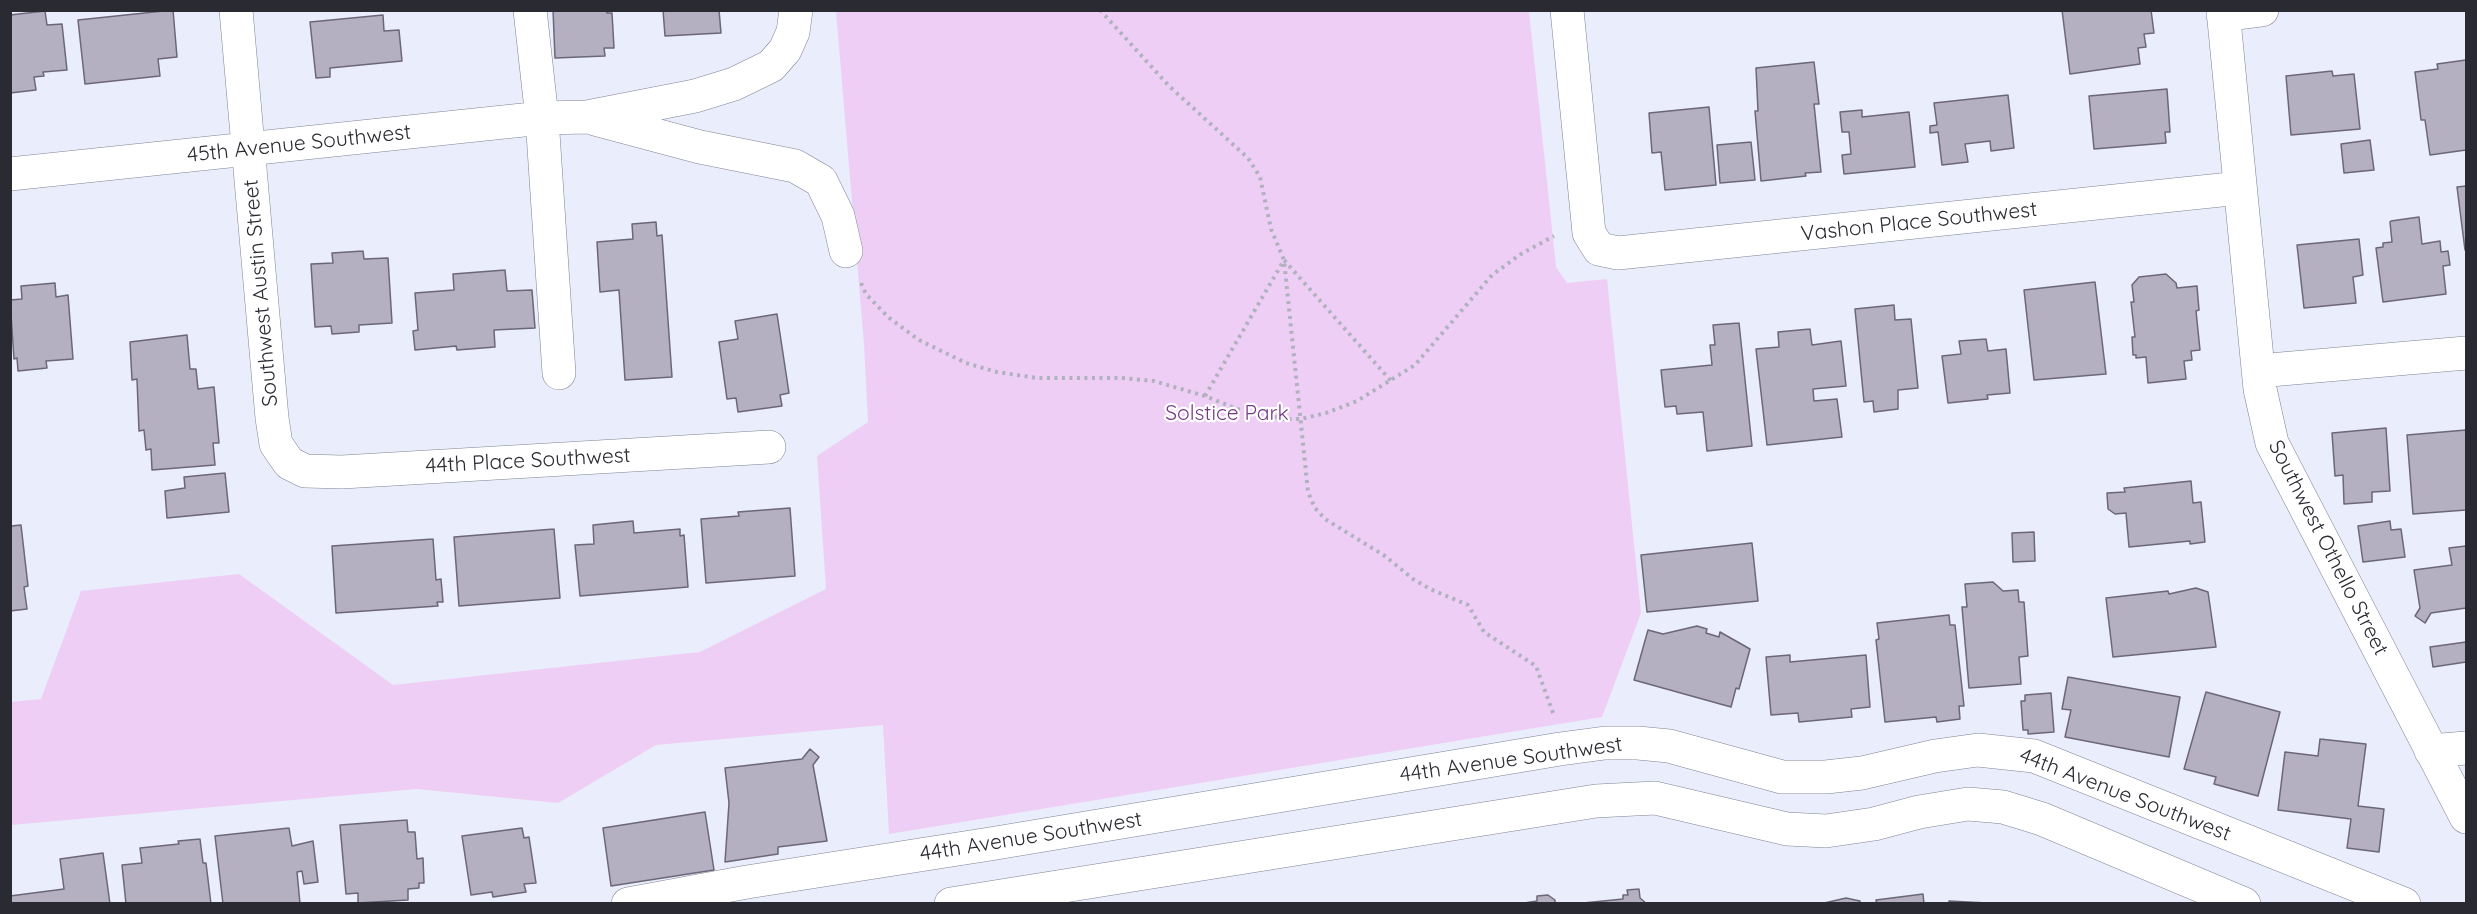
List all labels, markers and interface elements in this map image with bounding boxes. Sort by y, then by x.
street label: 45th Avenue Southwest [186,120,412,168]
street label: Southwest Austin Street [239,178,283,408]
street label: Vashon Place Southwest [1800,197,2038,247]
park label: Solstice Park [1165,401,1289,427]
street label: Southwest Othello Street [2263,436,2393,660]
street label: 44th Place Southwest [425,443,631,479]
street label: 44th Avenue Southwest [1398,732,1624,788]
street label: 44th Avenue Southwest [2016,743,2234,847]
street label: 44th Avenue Southwest [918,807,1144,867]

